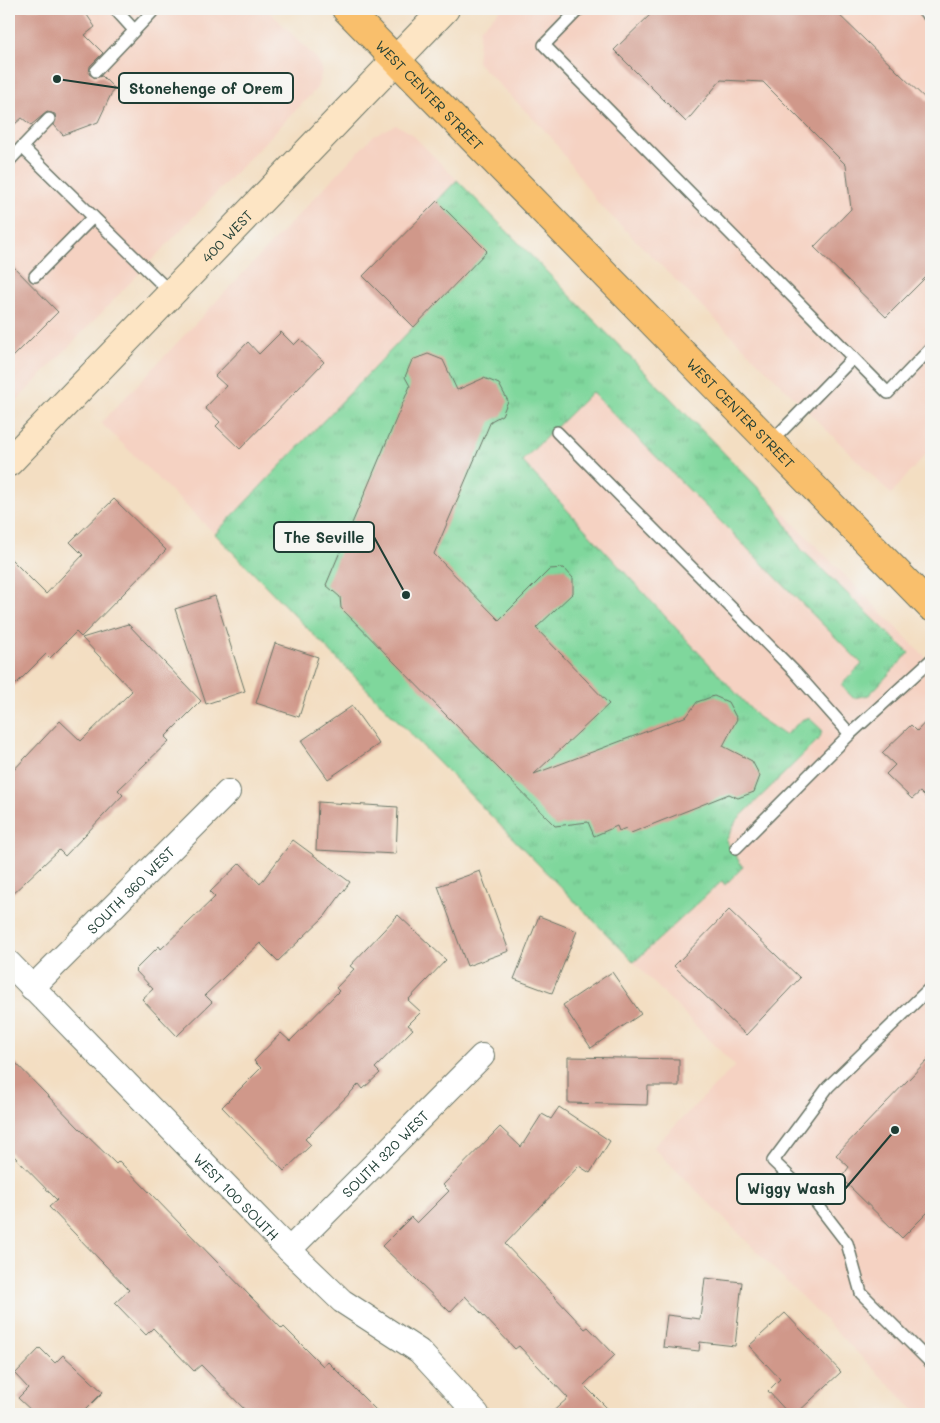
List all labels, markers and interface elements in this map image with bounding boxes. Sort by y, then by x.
street label: WEST CENTER STREET [372,36,488,154]
callout: Stonehenge of Orem [119,73,293,103]
text: Stonehenge of Orem [129,78,283,98]
street label: 400 WEST [197,205,257,266]
street label: WEST CENTER STREET [683,354,799,472]
callout: The Seville [274,522,374,552]
text: The Seville [284,527,364,547]
street label: SOUTH 360 WEST [82,842,178,938]
street label: SOUTH 320 WEST [337,1106,433,1201]
street label: WEST 100 SOUTH [190,1149,284,1244]
callout: Wiggy Wash [737,1174,845,1204]
text: Wiggy Wash [747,1178,835,1198]

